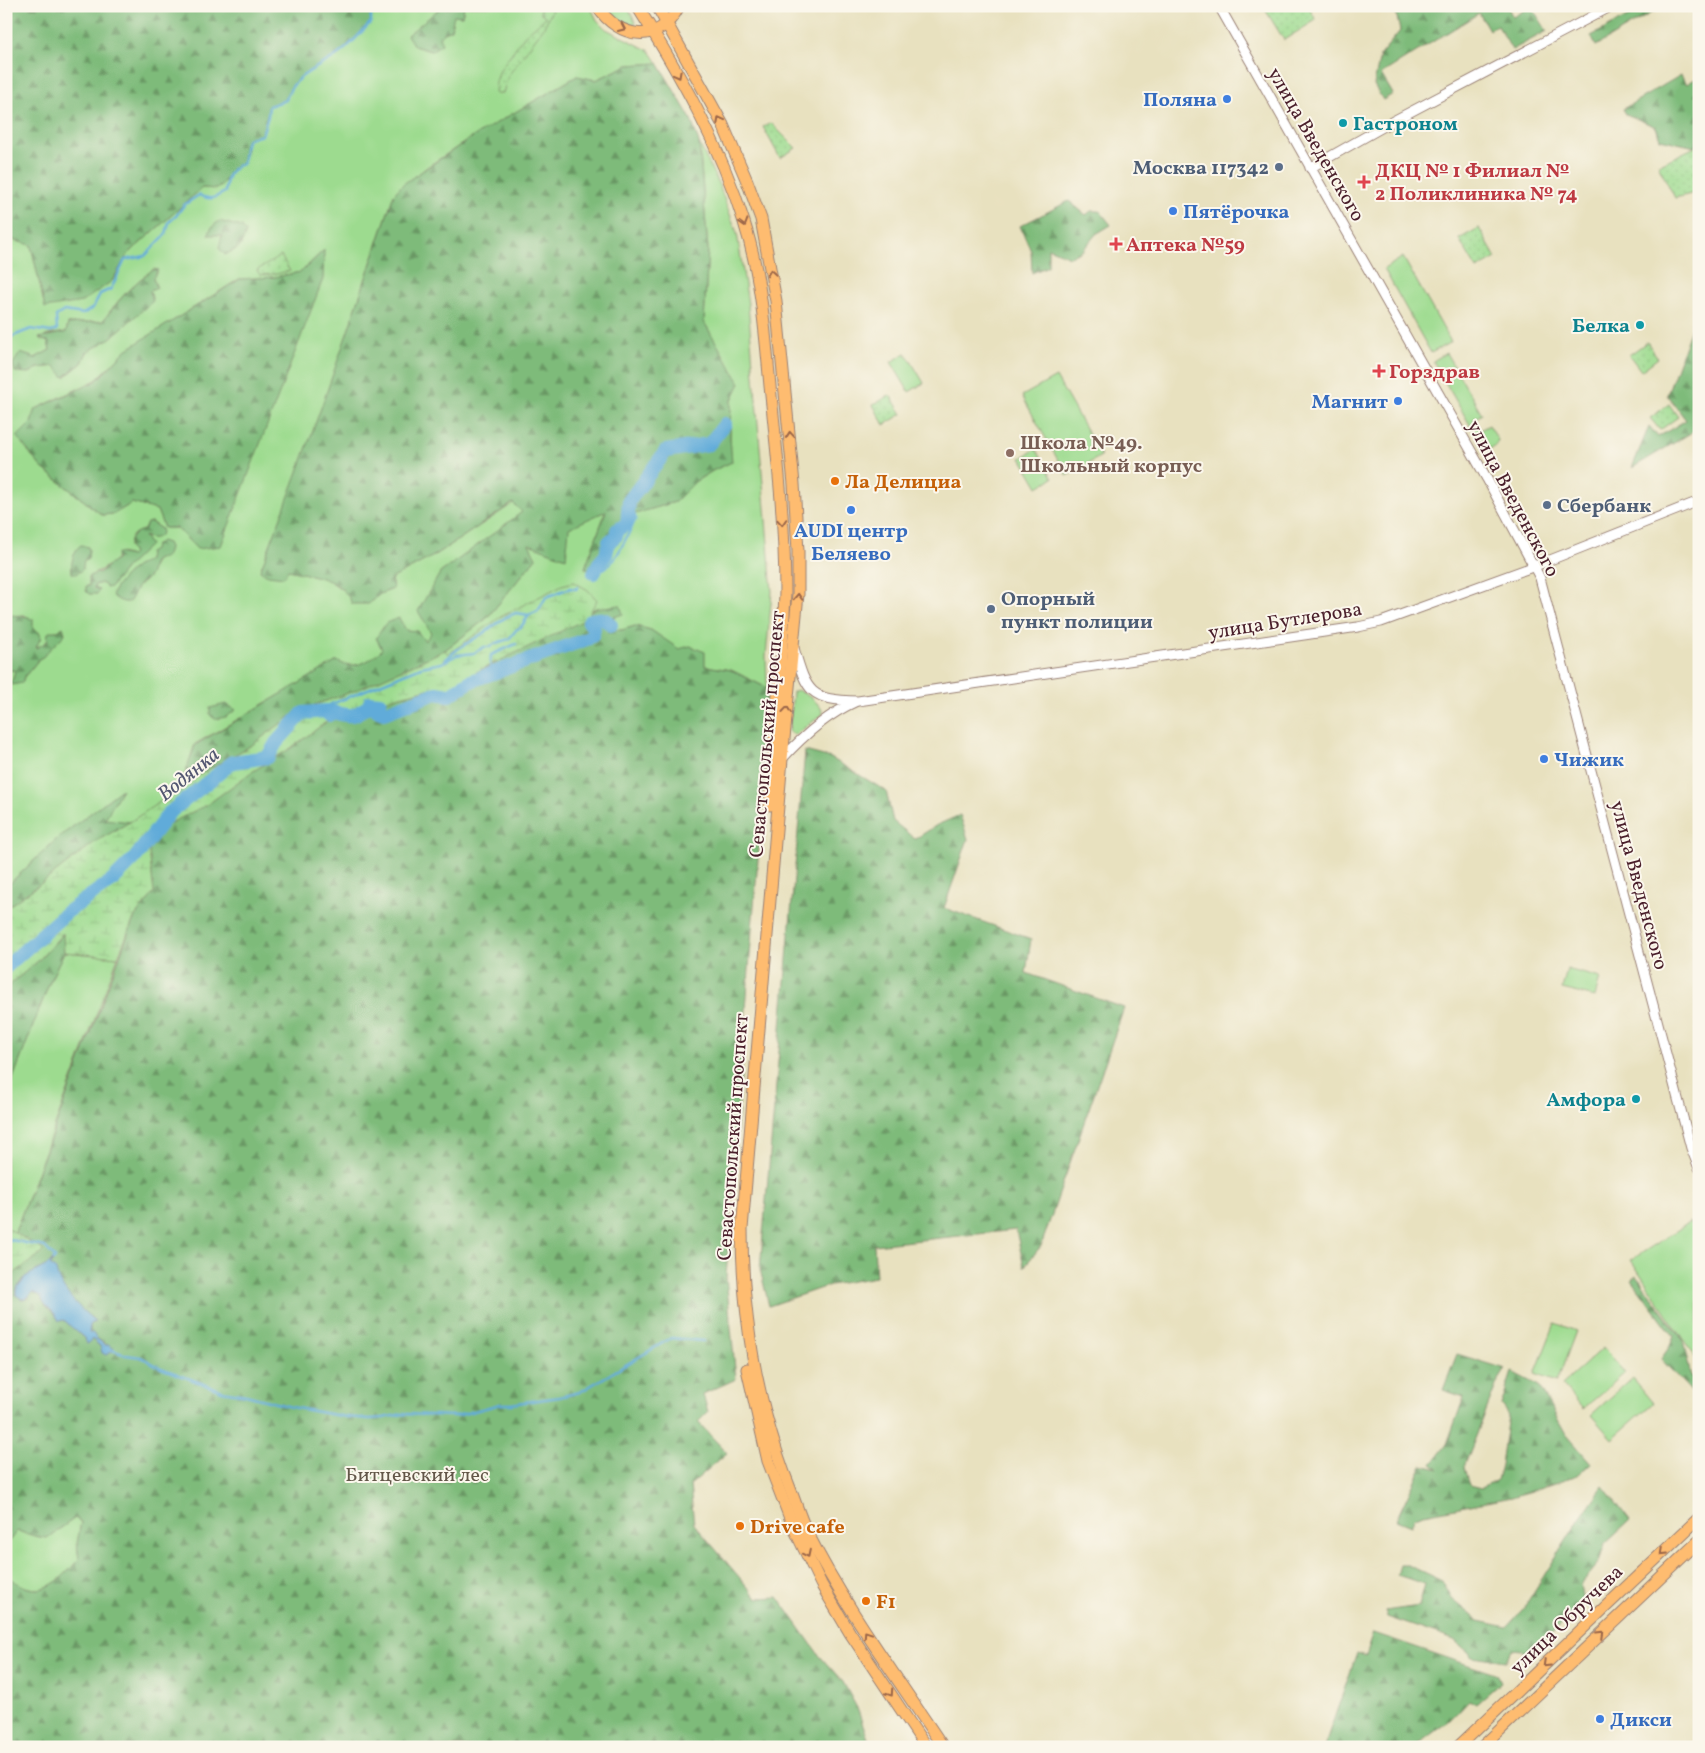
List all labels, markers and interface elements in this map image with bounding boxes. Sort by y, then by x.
one-way arrow [616,22,625,32]
street label: улица Введенского [1260,63,1371,227]
one-way arrow [672,69,682,78]
place label: Поляна [1143,87,1217,115]
marker: Поляна [1221,93,1233,105]
place label: Гастроном [1353,111,1458,139]
one-way arrow [716,116,726,125]
marker: Гастроном [1337,117,1349,129]
place label: Москва 117342 [1133,155,1269,183]
place label: ДКЦ № 1 Филиал № 2 Поликлиника № 74 [1375,158,1578,209]
marker: Москва 117342 [1273,161,1285,173]
marker: ДКЦ № 1 Филиал № 2 Поликлиника № 74 [1357,175,1371,189]
place label: Пятёрочка [1183,199,1290,227]
marker: Пятёрочка [1167,205,1179,217]
one-way arrow [739,218,749,226]
place label: Аптека №59 [1126,232,1245,260]
marker: Аптека №59 [1110,238,1122,250]
one-way arrow [767,269,777,278]
place label: Белка [1572,313,1630,341]
marker: Белка [1634,319,1646,331]
place label: Горздрав [1389,359,1480,387]
marker: Горздрав [1373,365,1385,377]
place label: Магнит [1311,389,1388,417]
marker: Магнит [1392,395,1404,407]
street label: улица Введенского [1459,416,1565,582]
one-way arrow [785,430,796,438]
place label: Школа №49. Школьный корпус [1020,430,1202,481]
marker: Школа №49. Школьный корпус [1004,447,1016,459]
place label: Ла Делициа [845,469,961,497]
marker: Ла Делициа [829,475,841,487]
place label: Сбербанк [1557,493,1651,521]
marker: Сбербанк [1541,499,1553,511]
marker: AUDI центр Беляево [845,504,857,516]
one-way arrow [776,518,787,526]
place label: AUDI центр Беляево [794,518,908,569]
place label: Опорный пункт полиции [1001,586,1153,637]
one-way arrow [792,593,803,601]
street label: улица Бутлерова [1206,596,1364,648]
marker: Опорный пункт полиции [985,603,997,615]
street label: Севастопольский проспект [743,610,793,859]
one-way arrow [781,706,792,714]
water label: Водянка [152,741,226,809]
place label: Чижик [1554,747,1624,775]
marker: Чижик [1538,753,1550,765]
street label: улица Введенского [1602,798,1674,973]
street label: Севастопольский проспект [711,1013,757,1262]
place label: Амфора [1546,1087,1626,1115]
marker: Амфора [1630,1093,1642,1105]
park label: Битцевский лес [345,1462,489,1490]
place label: Drive cafe [750,1514,845,1542]
marker: Drive cafe [734,1520,746,1532]
one-way arrow [1660,1546,1669,1555]
one-way arrow [800,1549,811,1558]
street label: улица Обручева [1505,1559,1630,1682]
place label: F1 [876,1589,896,1617]
marker: F1 [860,1595,872,1607]
one-way arrow [864,1630,873,1639]
one-way arrow [1595,1631,1604,1640]
one-way arrow [1542,1658,1551,1667]
one-way arrow [884,1688,894,1697]
place label: Дикси [1610,1707,1672,1735]
marker: Дикси [1594,1713,1606,1725]

